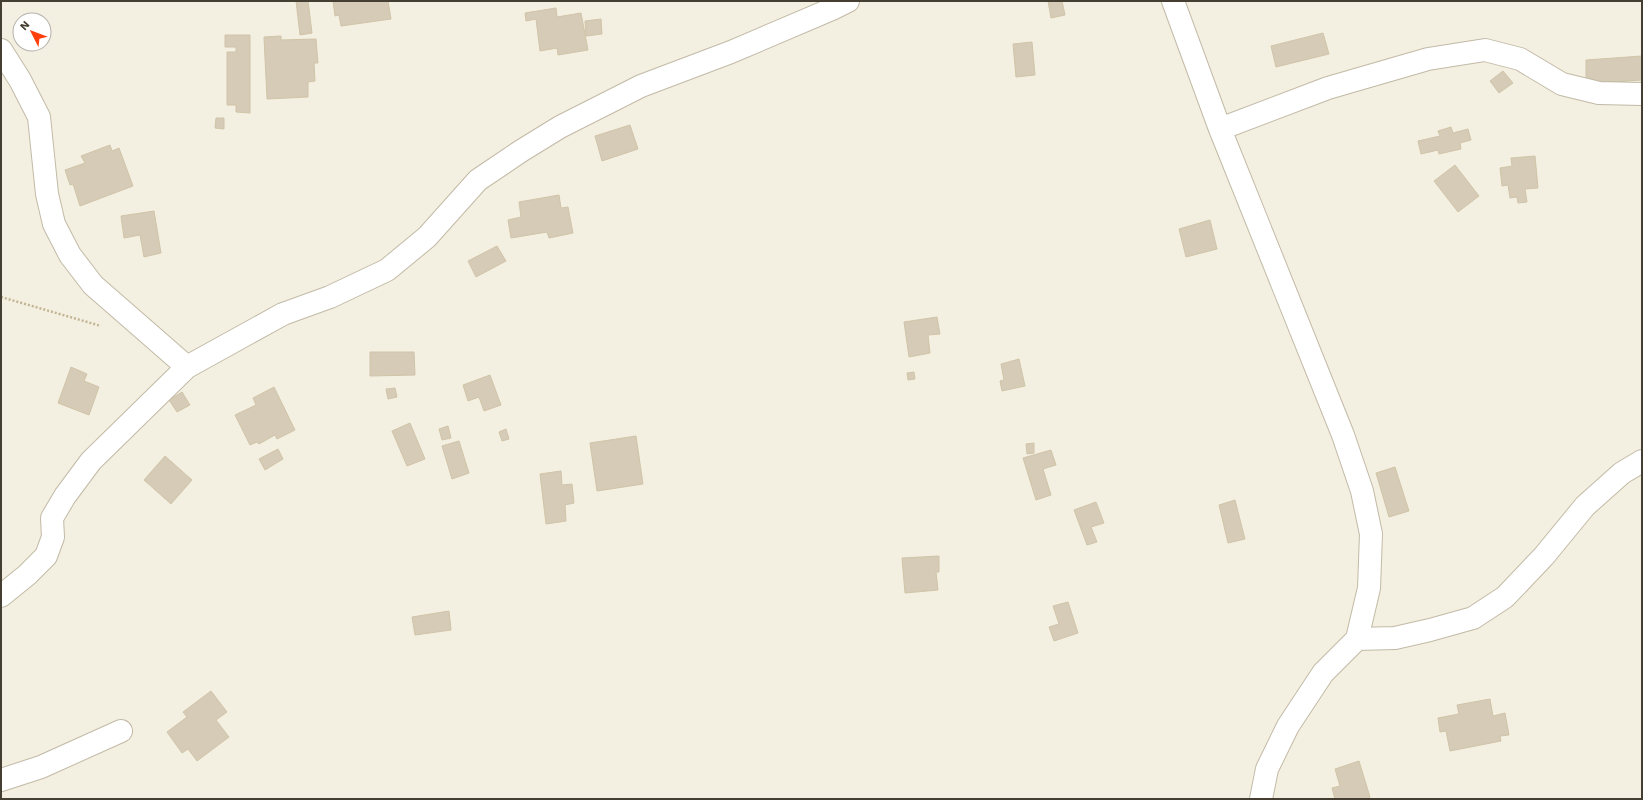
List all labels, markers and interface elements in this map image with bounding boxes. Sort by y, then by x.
north arrow [12,12,52,52]
text: N [17,18,32,33]

